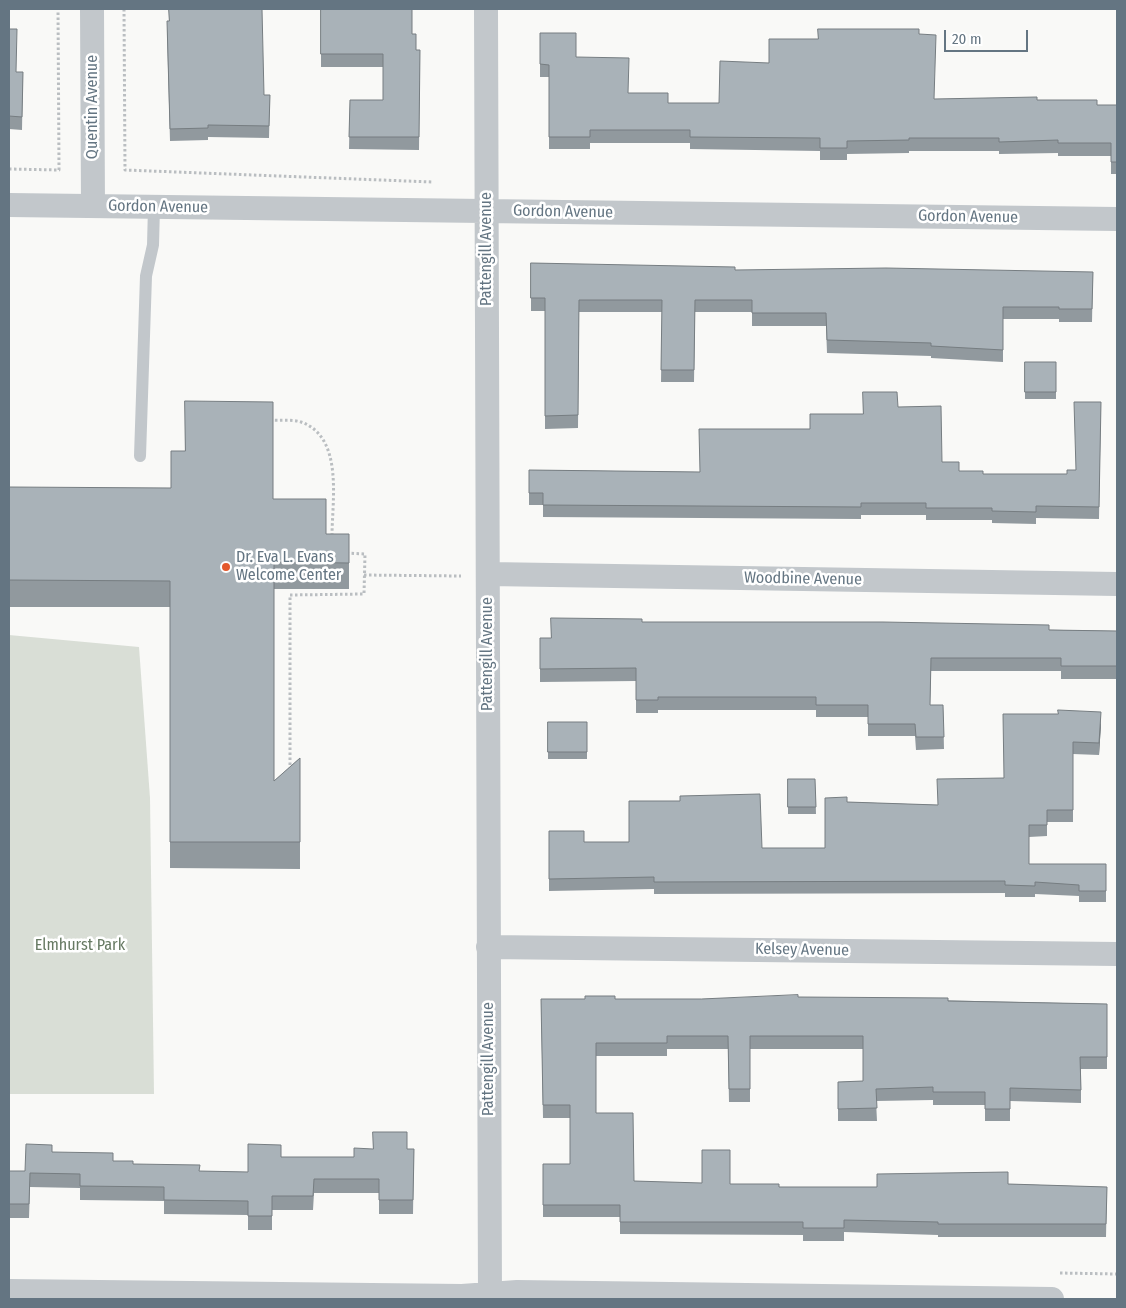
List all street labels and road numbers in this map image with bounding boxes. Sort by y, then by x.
street label: Quentin Avenue [83,55,103,159]
street label: Pattengill Avenue [477,192,497,306]
street label: Gordon Avenue [108,197,208,217]
street label: Gordon Avenue [513,202,613,222]
street label: Gordon Avenue [918,207,1018,227]
street label: Woodbine Avenue [744,568,862,590]
street label: Pattengill Avenue [478,597,498,711]
street label: Kelsey Avenue [755,940,849,960]
street label: Pattengill Avenue [479,1002,499,1116]

